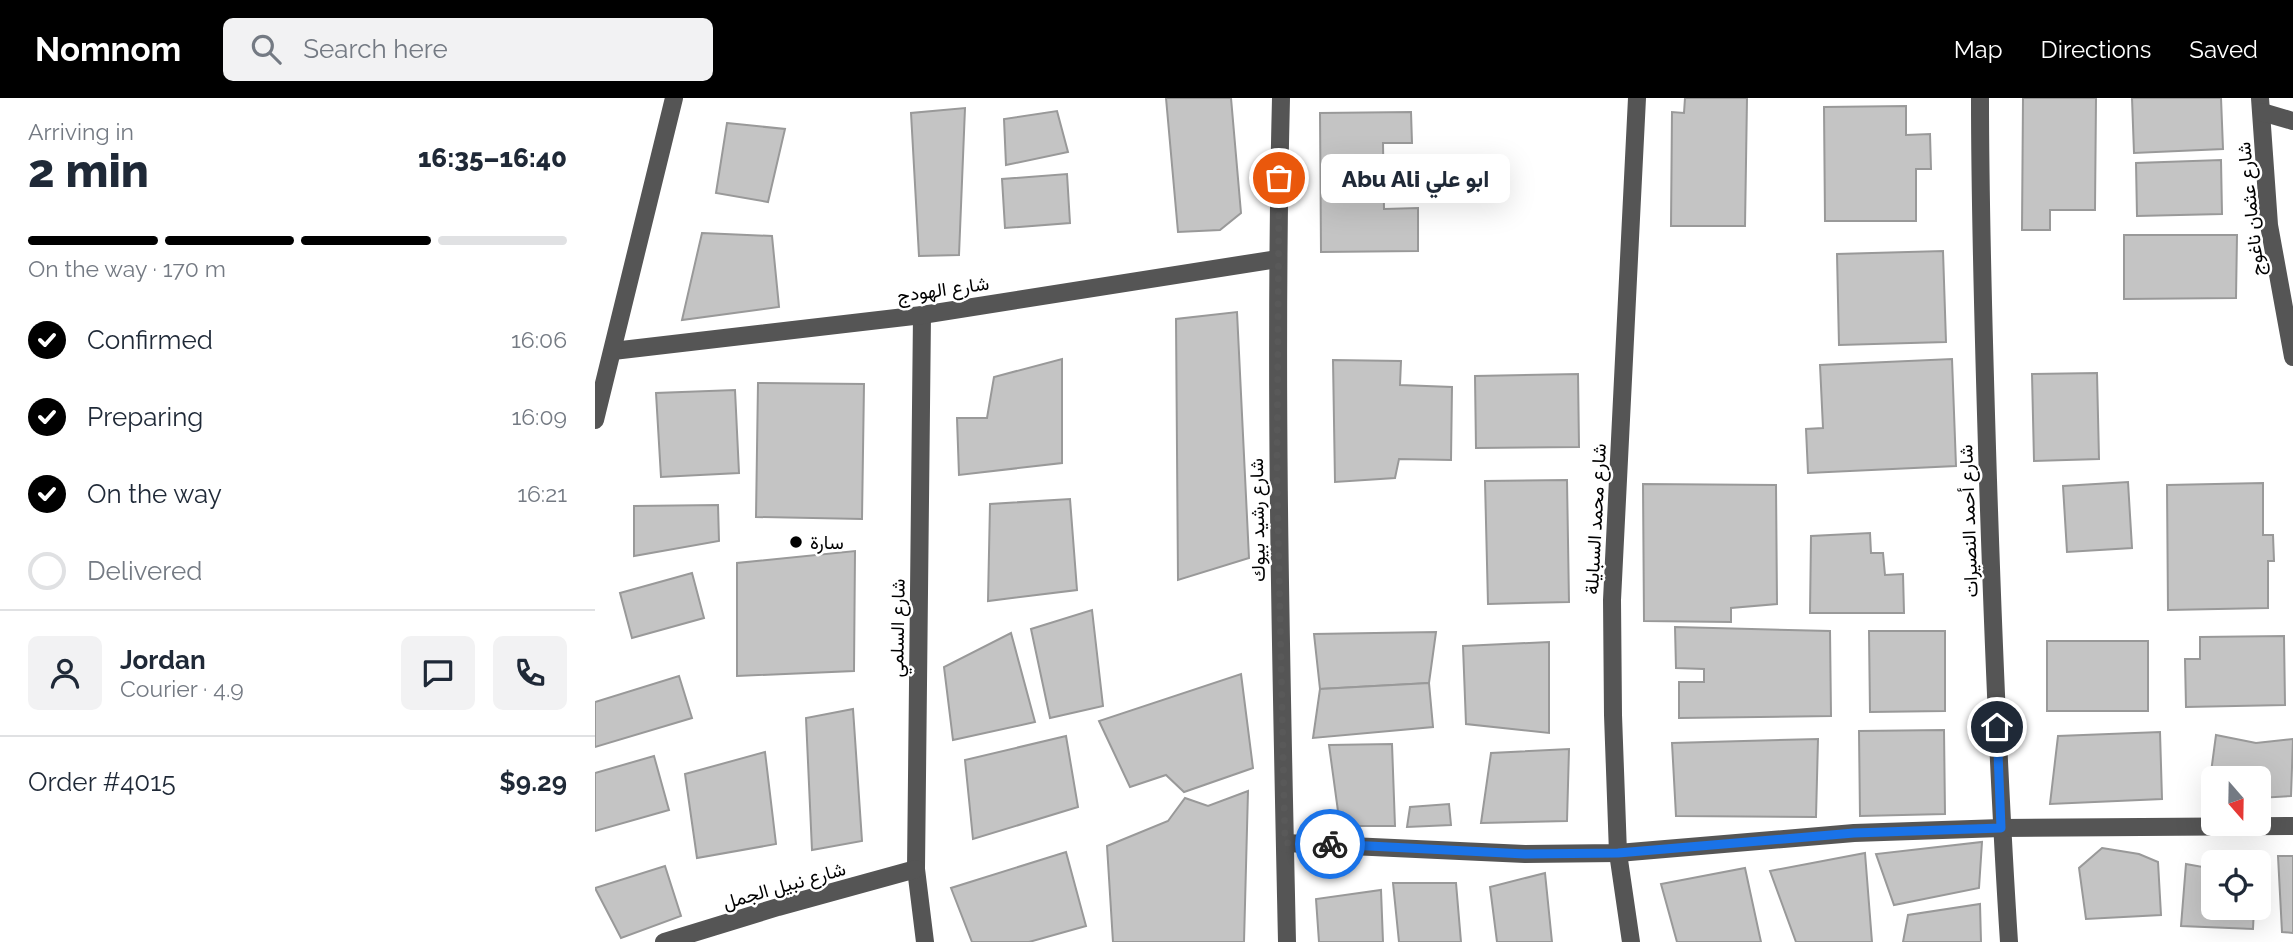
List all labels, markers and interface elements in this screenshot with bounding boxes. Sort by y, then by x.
search box [223,18,713,81]
text: Nomnom [35,30,181,69]
icon: search [247,30,285,68]
text: Search here [303,34,448,64]
text: Map [1954,35,2003,64]
text: Directions [2041,35,2151,64]
text: Saved [2189,35,2258,64]
text: Arriving in [28,118,134,145]
street label: شارع عثمان ناغوج [2232,141,2270,277]
text: 16:35–16:40 [418,143,567,173]
text: 2 min [28,144,149,198]
pin [1249,148,1309,208]
callout: Abu Ali ابو علي [1321,154,1510,202]
icon: bag [1260,159,1298,197]
text: Abu Ali ابو علي [1342,165,1489,192]
text: On the way · 170 m [28,255,226,282]
street label: شارع الهودج [896,272,991,308]
icon: check [28,321,66,359]
text: Confirmed [87,325,213,355]
text: 16:06 [511,326,567,353]
icon: check [28,398,66,436]
text: Preparing [87,402,203,432]
text: 16:09 [511,403,567,430]
street label: شارع محمد السبايلة [1580,443,1612,595]
street label: شارع أحمد النصيرات [1954,444,1984,598]
street label: شارع رشيد بيوك [1245,458,1271,582]
icon: check [28,475,66,513]
text: On the way [87,479,222,509]
text: 16:21 [517,480,567,507]
place label: سارة [810,531,844,554]
marker: سارة [788,534,804,550]
text: Delivered [87,556,202,586]
street label: شارع السلمي [885,579,914,678]
button: person [28,636,102,710]
button: chat [401,636,475,710]
button: phone [493,636,567,710]
text: Jordan [120,645,206,675]
text: Courier · 4.9 [120,675,244,702]
pin [1967,697,2027,757]
icon: home [1978,708,2016,746]
north arrow [2201,766,2271,836]
map controls [2201,766,2271,920]
text: Order #4015 [28,767,176,797]
text: $9.29 [499,767,567,797]
courier [1295,809,1365,879]
icon: bike [1311,825,1349,863]
button: locate [2201,850,2271,920]
street label: شارع نبيل الجمل [720,857,848,915]

